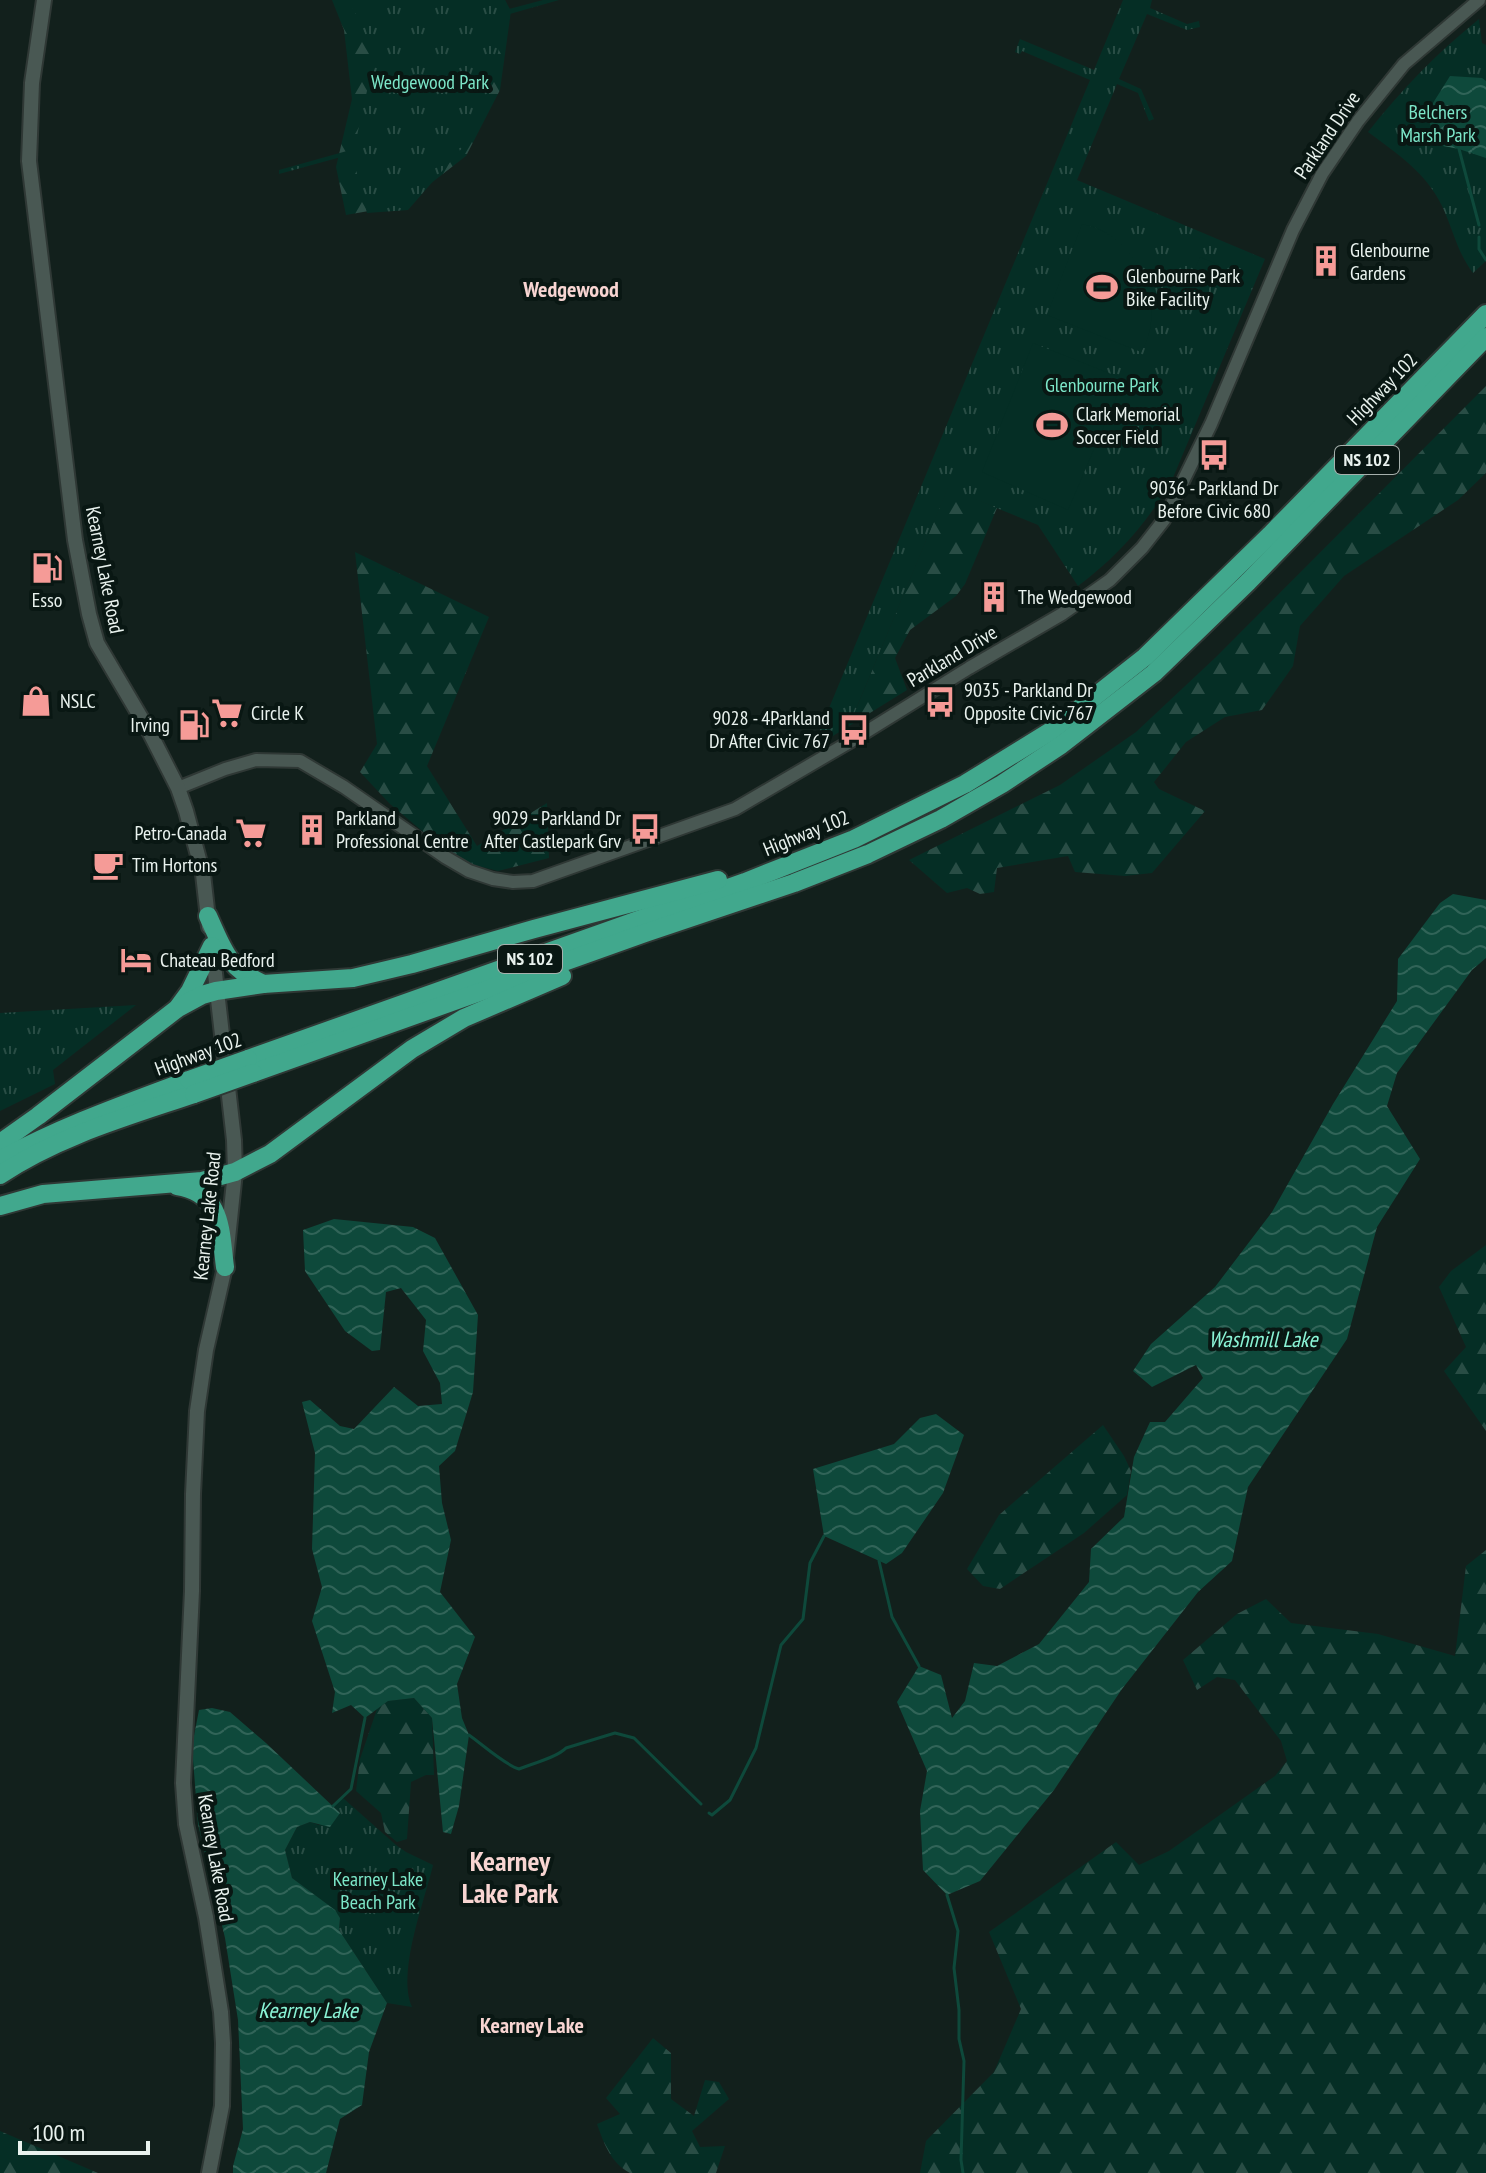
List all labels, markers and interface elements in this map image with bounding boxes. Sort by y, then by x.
park label: Wedgewood Park [371,69,489,95]
street label: Parkland Drive [1288,86,1366,184]
park label: Belchers Marsh Park [1400,99,1476,148]
place label: Glenbourne Gardens [1350,237,1430,286]
building icon: Glenbourne Gardens [1309,244,1343,278]
place label: Glenbourne Park Bike Facility [1126,263,1240,312]
sports icon: Glenbourne Park Bike Facility [1085,270,1119,304]
district label: Wedgewood [522,275,619,303]
street label: Highway 102 [1341,347,1423,431]
park label: Glenbourne Park [1045,372,1159,398]
place label: Clark Memorial Soccer Field [1076,401,1180,450]
sports icon: Clark Memorial Soccer Field [1035,408,1069,442]
bus stop icon: 9036 - Parkland Dr Before Civic 680 [1197,438,1231,472]
road number: NS 102 [1335,446,1399,474]
place label: 9036 - Parkland Dr Before Civic 680 [1150,475,1279,524]
street label: Kearney Lake Road [80,504,130,636]
fuel station icon: Esso [30,551,64,585]
building icon: The Wedgewood [977,580,1011,614]
place label: The Wedgewood [1018,584,1132,610]
place label: Esso [32,587,62,613]
street label: Parkland Drive [902,619,1002,693]
place label: 9035 - Parkland Dr Opposite Civic 767 [964,677,1094,726]
shop icon: NSLC [19,684,53,718]
bus stop icon: 9035 - Parkland Dr Opposite Civic 767 [923,685,957,719]
place label: NSLC [60,688,96,714]
supermarket icon: Circle K [210,696,244,730]
place label: Circle K [251,700,304,726]
place label: 9028 - 4Parkland Dr After Civic 767 [709,705,830,754]
fuel station icon: Irving [177,708,211,742]
place label: Irving [130,712,170,738]
bus stop icon: 9028 - 4Parkland Dr After Civic 767 [837,713,871,747]
street label: Highway 102 [759,804,853,862]
place label: Parkland Professional Centre [336,805,469,854]
place label: 9029 - Parkland Dr After Castlepark Grv [484,805,622,854]
bus stop icon: 9029 - Parkland Dr After Castlepark Grv [628,812,662,846]
building icon: Parkland Professional Centre [295,813,329,847]
supermarket icon: Petro-Canada [234,816,268,850]
place label: Petro-Canada [135,820,227,846]
cafe icon: Tim Hortons [91,848,125,882]
place label: Tim Hortons [132,852,218,878]
hotel icon: Chateau Bedford [119,943,153,977]
road number: NS 102 [498,945,562,973]
place label: Chateau Bedford [160,947,275,973]
street label: Highway 102 [151,1026,245,1082]
street label: Kearney Lake Road [187,1151,227,1281]
water label: Washmill Lake [1209,1325,1319,1353]
street label: Kearney Lake Road [192,1792,240,1924]
district label: Kearney Lake Park [462,1842,559,1911]
park label: Kearney Lake Beach Park [333,1866,423,1915]
water label: Kearney Lake [258,1996,360,2024]
district label: Kearney Lake [480,2011,584,2039]
scale bar [20,2105,148,2155]
text: 100 m [32,2117,85,2148]

